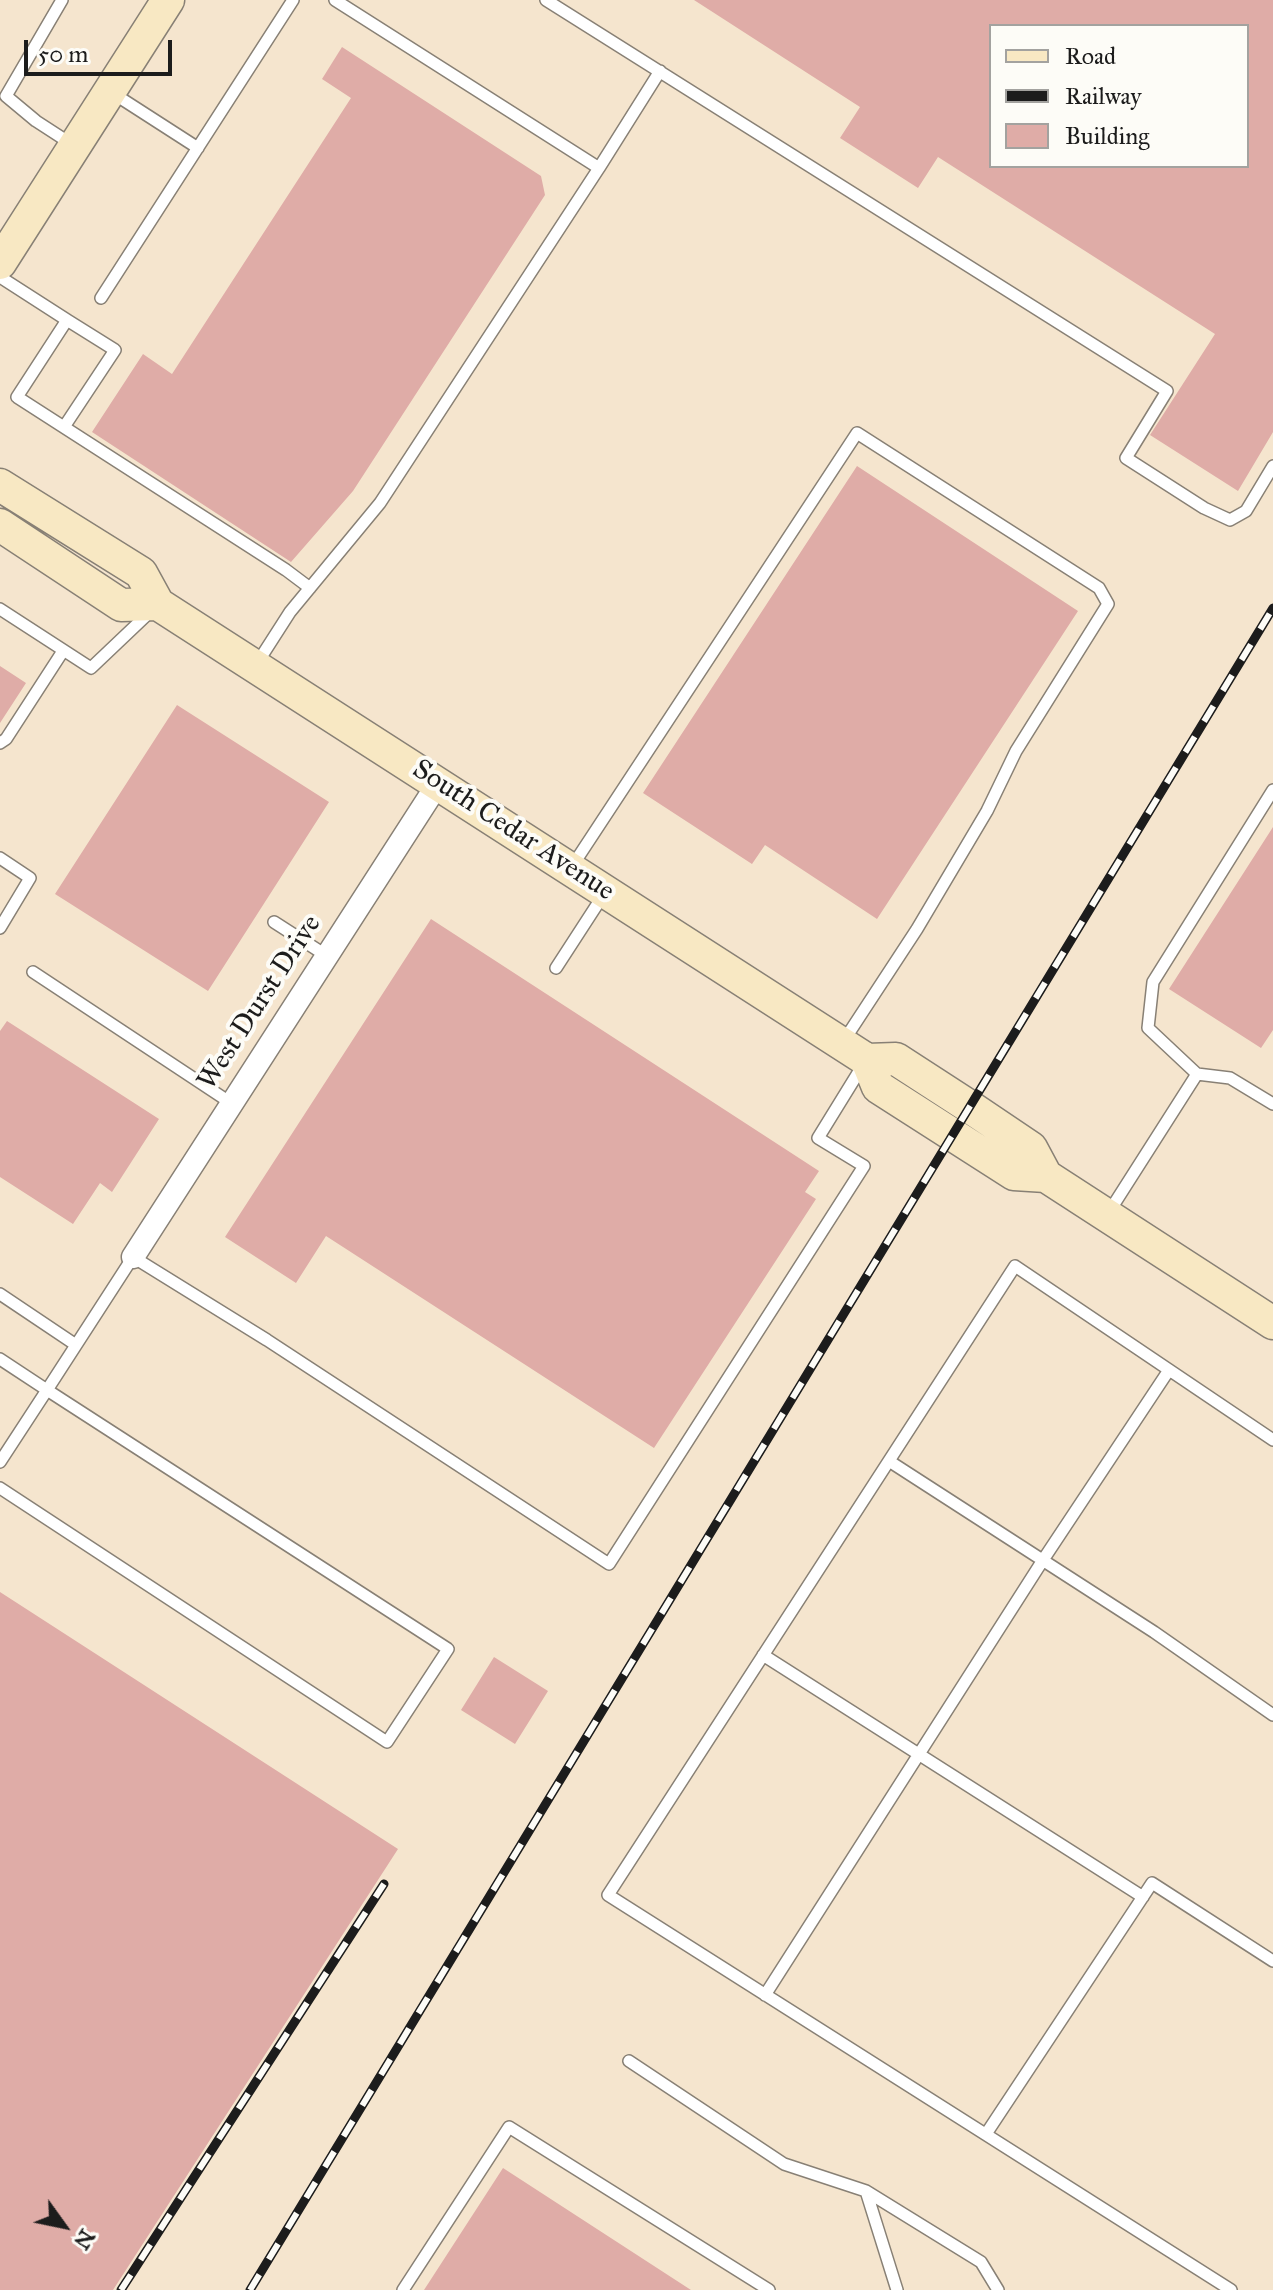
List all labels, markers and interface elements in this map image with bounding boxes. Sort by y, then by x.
scale bar [28,24,176,74]
legend [989,24,1249,168]
text: 50 m [38,39,88,69]
text: Road [1065,41,1116,71]
text: Railway [1065,81,1142,111]
text: Building [1065,121,1150,151]
street label: South Cedar Avenue [406,753,620,909]
street label: West Durst Drive [191,909,329,1097]
north arrow [24,2186,104,2266]
text: N [68,2224,101,2255]

